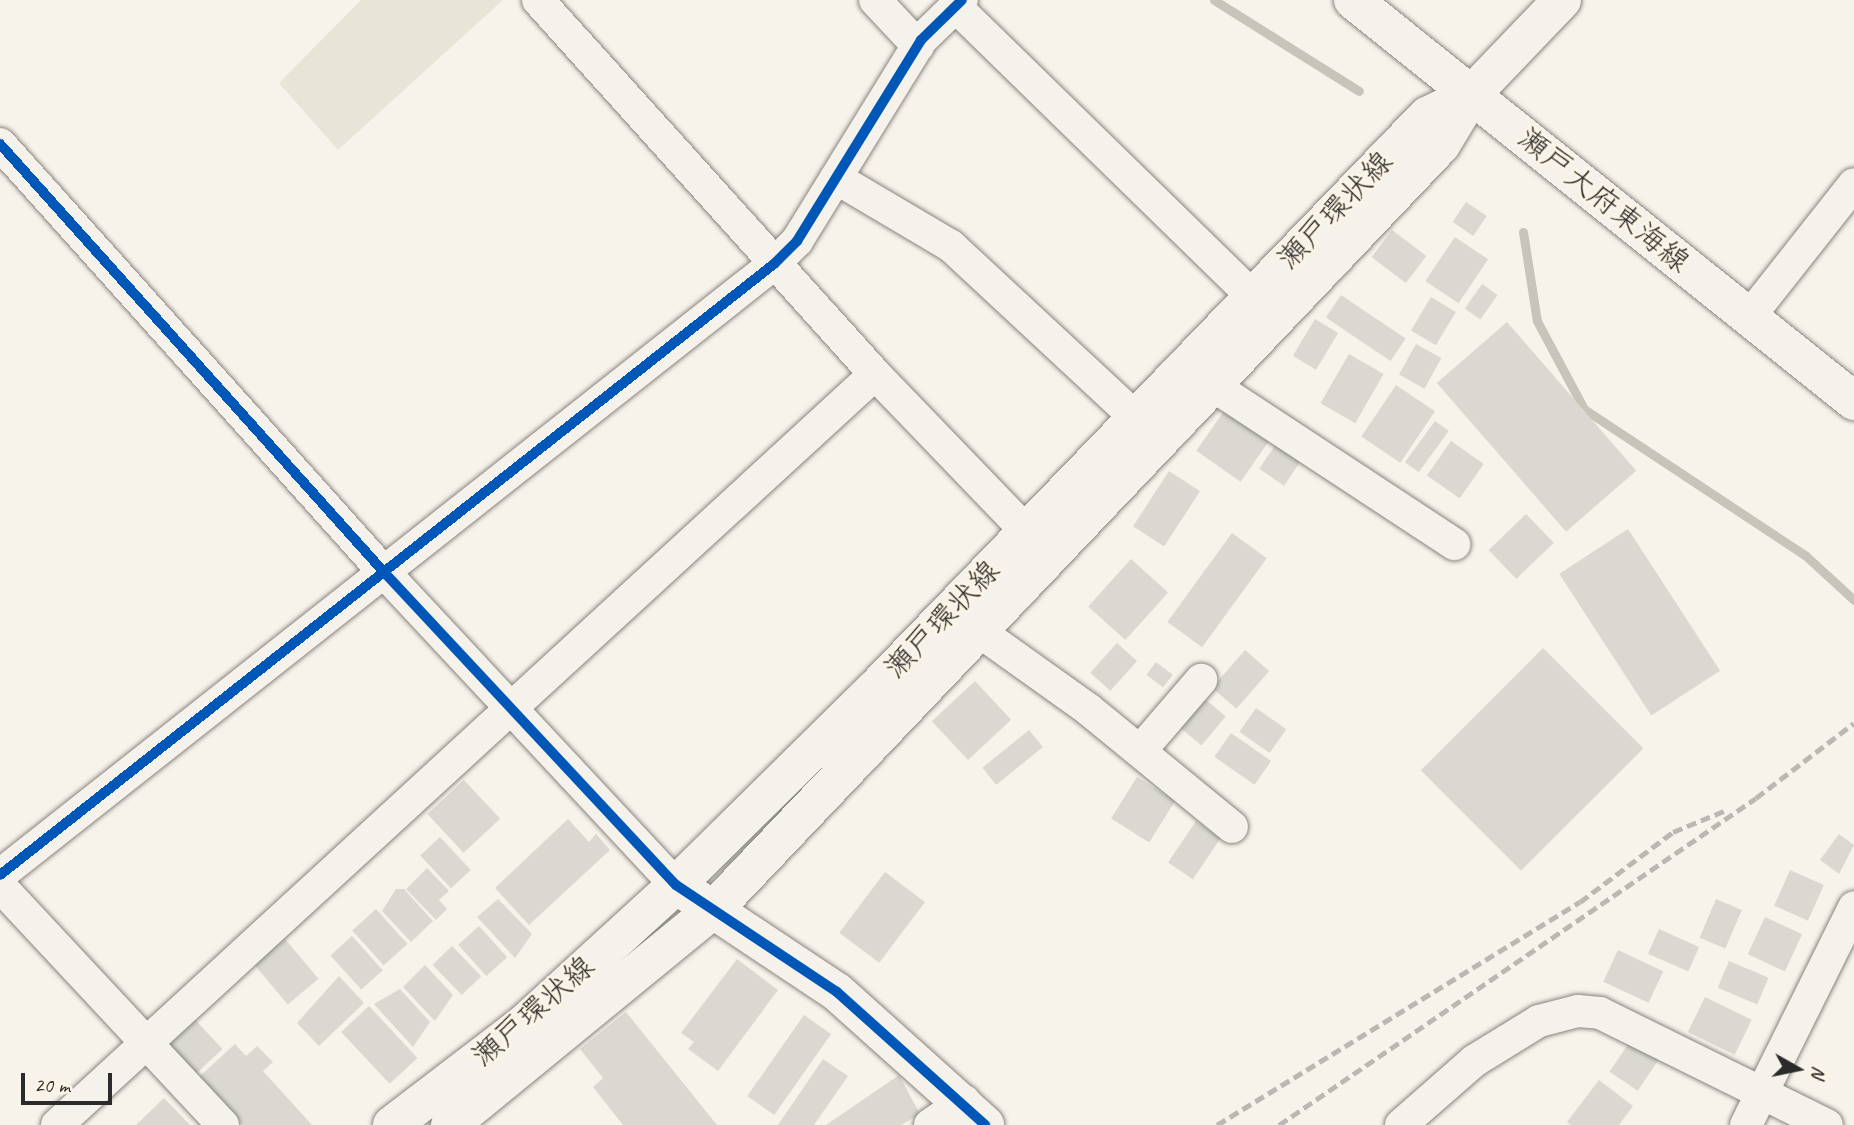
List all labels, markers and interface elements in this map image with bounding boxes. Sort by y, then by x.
street label: 瀬戸大府東海線 [1511,120,1697,280]
street label: 瀬戸環状線 [1270,144,1400,276]
street label: 瀬戸環状線 [877,553,1007,685]
street label: 瀬戸環状線 [465,948,601,1074]
north arrow [1763,1034,1833,1104]
scale bar [24,1058,116,1102]
text: N [1806,1065,1832,1080]
text: 20 m [34,1072,70,1098]

